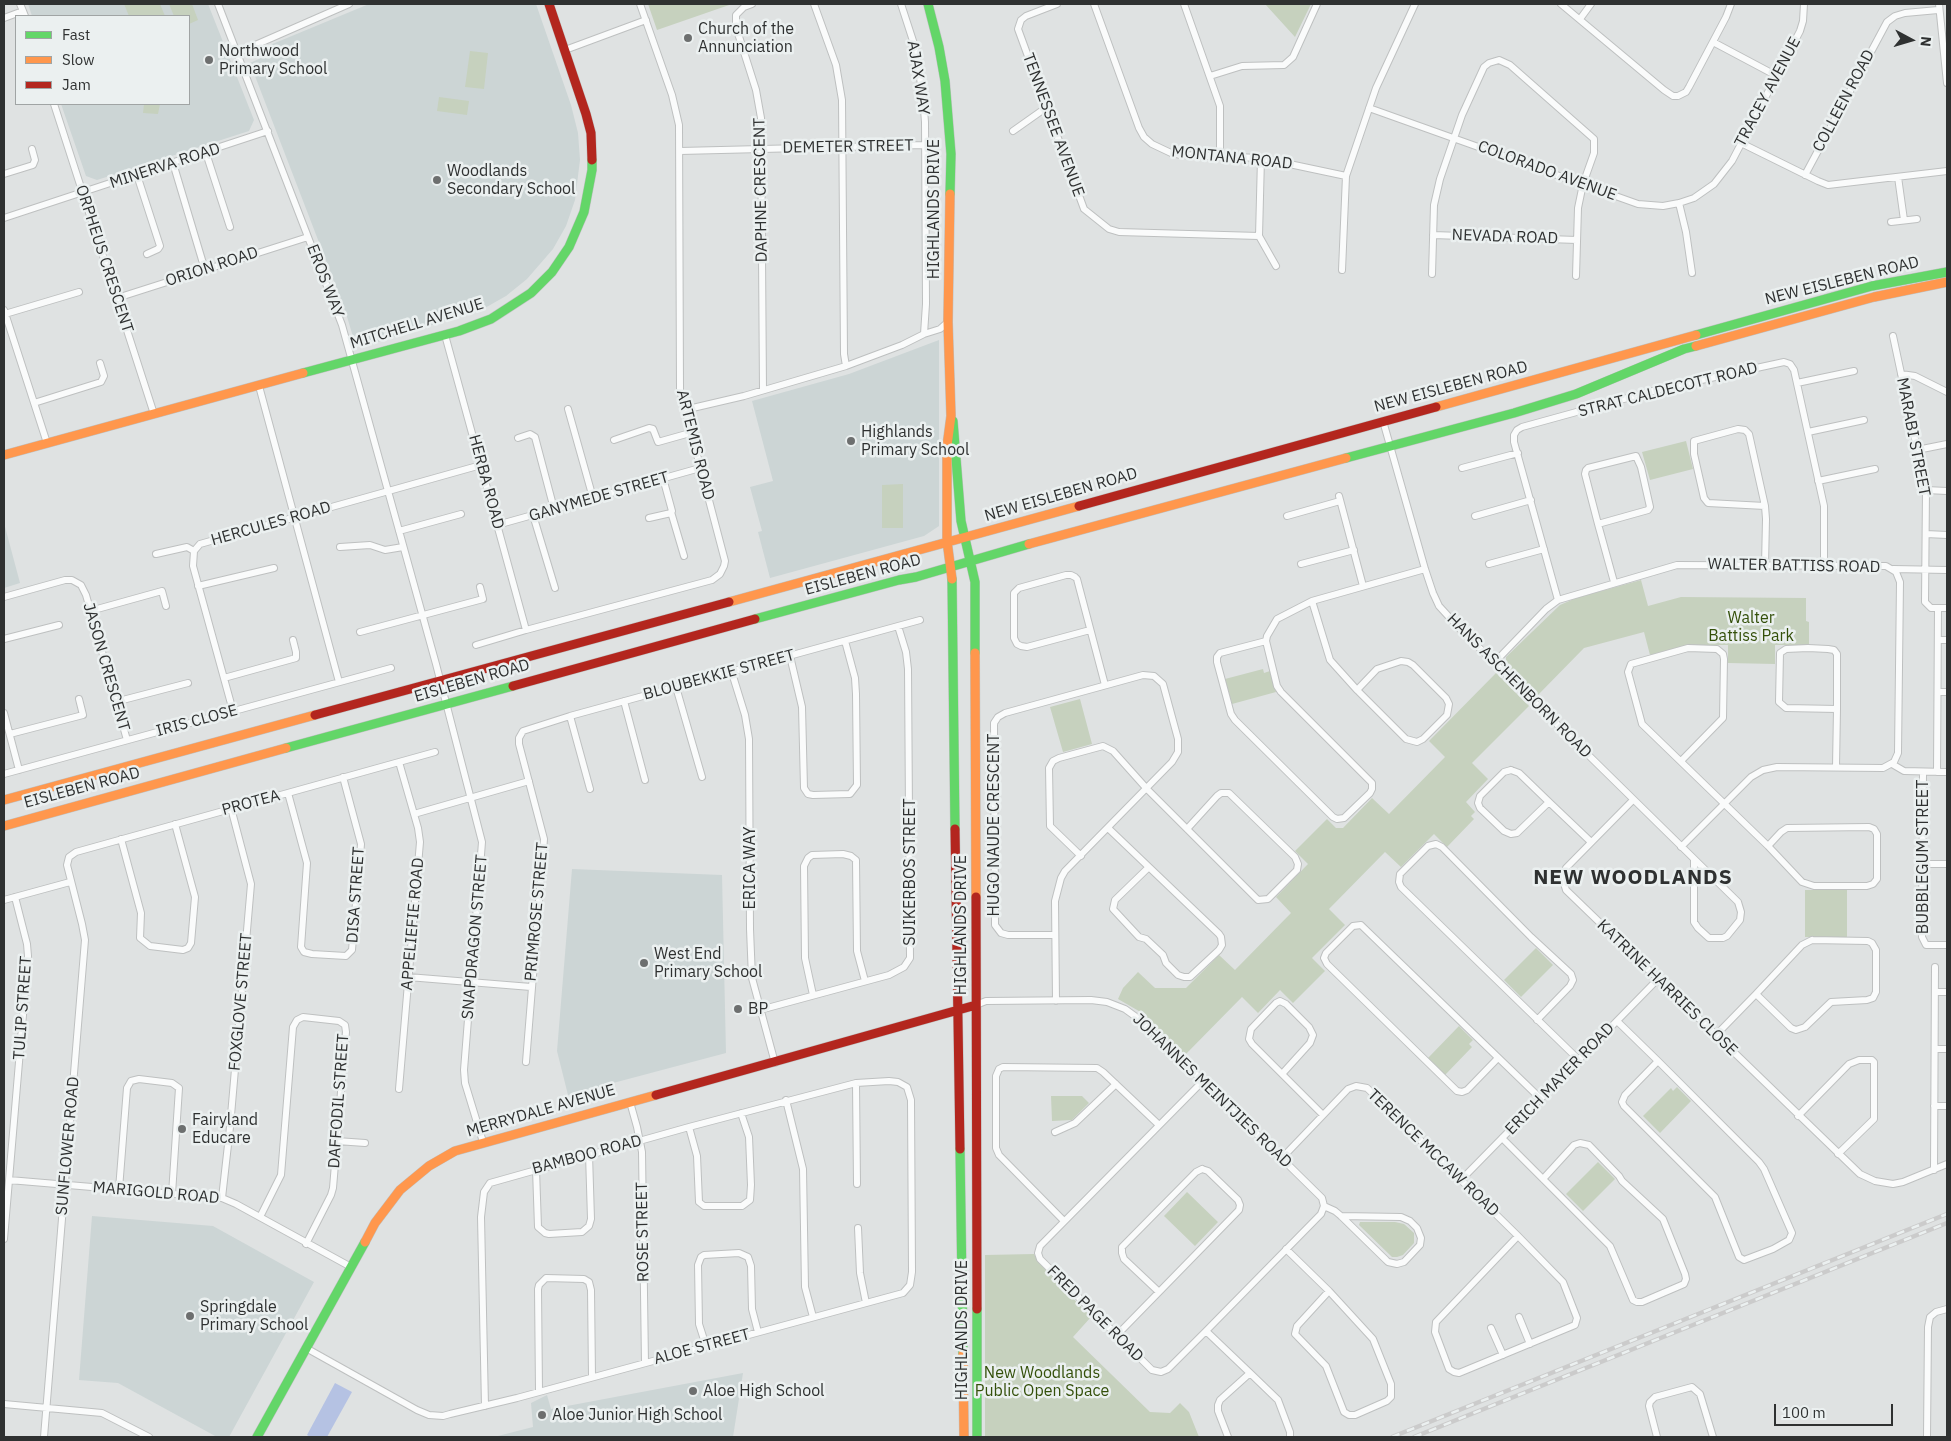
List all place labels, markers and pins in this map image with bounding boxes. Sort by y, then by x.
place label: Church of the Annunciation [698,19,794,57]
marker: Church of the Annunciation [682,32,694,44]
place label: Northwood Primary School [219,41,327,79]
marker: Northwood Primary School [203,54,215,66]
place label: Woodlands Secondary School [447,161,575,199]
marker: Woodlands Secondary School [431,174,443,186]
place label: Highlands Primary School [861,422,969,460]
marker: Highlands Primary School [845,435,857,447]
place label: West End Primary School [654,944,762,982]
marker: West End Primary School [638,957,650,969]
place label: BP [748,999,768,1019]
marker: BP [732,1003,744,1015]
place label: Fairyland Educare [192,1110,258,1148]
marker: Fairyland Educare [176,1123,188,1135]
place label: Springdale Primary School [200,1297,308,1335]
marker: Springdale Primary School [184,1310,196,1322]
place label: Aloe High School [703,1381,824,1401]
marker: Aloe High School [687,1385,699,1397]
place label: Aloe Junior High School [552,1405,722,1425]
marker: Aloe Junior High School [536,1409,548,1421]

